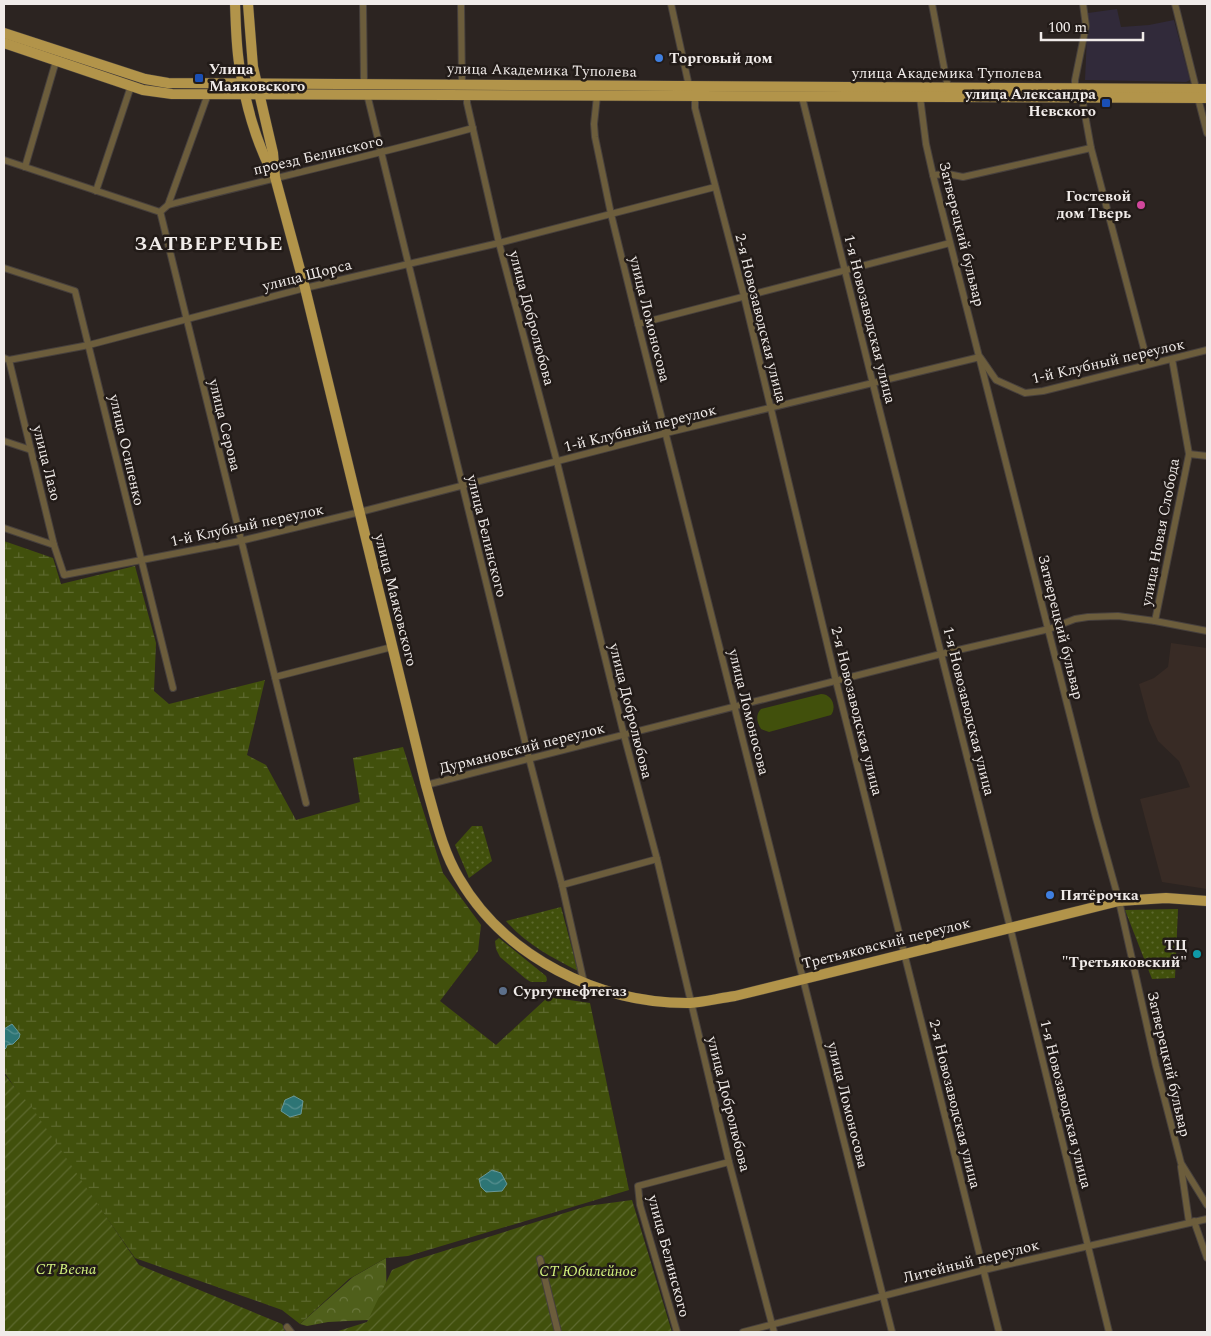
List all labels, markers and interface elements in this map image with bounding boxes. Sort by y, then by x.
scale bar [1041,10,1144,42]
text: 100 m [1048,16,1087,39]
place label: Торговый дом [669,47,773,70]
marker: Торговый дом [653,52,665,64]
street label: улица Академика Туполева [446,57,638,84]
place label: Улица Маяковского [209,58,305,98]
street label: улица Академика Туполева [851,62,1043,85]
marker: Улица Маяковского [193,72,205,84]
place label: улица Александра Невского [964,83,1096,123]
marker: улица Александра Невского [1100,97,1112,109]
street label: проезд Белинского [251,129,385,182]
street label: Затверецкий бульвар [932,159,991,309]
place label: Гостевой дом Тверь [1057,185,1131,225]
marker: Гостевой дом Тверь [1135,199,1147,211]
district label: ЗАТВЕРЕЧЬЕ [134,229,284,259]
street label: 2-я Новозаводская улица [728,231,793,406]
street label: 1-я Новозаводская улица [837,232,902,407]
street label: улица Добролюбова [502,247,561,389]
street label: улица Щорса [259,253,355,298]
street label: улица Ломоносова [622,253,676,385]
street label: 1-й Клубный переулок [1029,333,1187,390]
street label: улица Серова [202,376,247,474]
street label: улица Осипенко [102,391,150,508]
street label: 1-й Клубный переулок [561,398,719,459]
street label: улица Лазо [26,422,67,503]
street label: улица Новая Слобода [1135,456,1186,609]
street label: улица Белинского [460,471,513,600]
street label: 1-й Клубный переулок [168,498,326,553]
street label: улица Маяковского [368,530,423,669]
street label: Затверецкий бульвар [1031,552,1090,702]
street label: 2-я Новозаводская улица [824,624,889,799]
street label: 1-я Новозаводская улица [936,624,1001,799]
street label: улица Добролюбова [602,640,659,782]
street label: улица Ломоносова [721,646,775,778]
street label: Дурмановский переулок [437,717,607,780]
place label: Пятёрочка [1060,884,1139,907]
marker: Пятёрочка [1044,889,1056,901]
street label: Третьяковский переулок [799,911,973,976]
place label: ТЦ "Третьяковский" [1062,934,1187,974]
marker: ТЦ "Третьяковский" [1191,948,1203,960]
place label: Сургутнефтегаз [513,980,627,1003]
marker: Сургутнефтегаз [497,985,509,997]
street label: Затверецкий бульвар [1141,989,1196,1139]
street label: 2-я Новозаводская улица [922,1017,987,1192]
street label: 1-я Новозаводская улица [1033,1017,1098,1192]
street label: улица Добролюбова [700,1033,757,1175]
street label: улица Ломоносова [820,1039,874,1171]
street label: улица Белинского [641,1191,696,1320]
street label: Литейный переулок [901,1233,1042,1290]
park label: СТ Весна [36,1258,97,1281]
park label: СТ Юбилейное [539,1260,637,1283]

